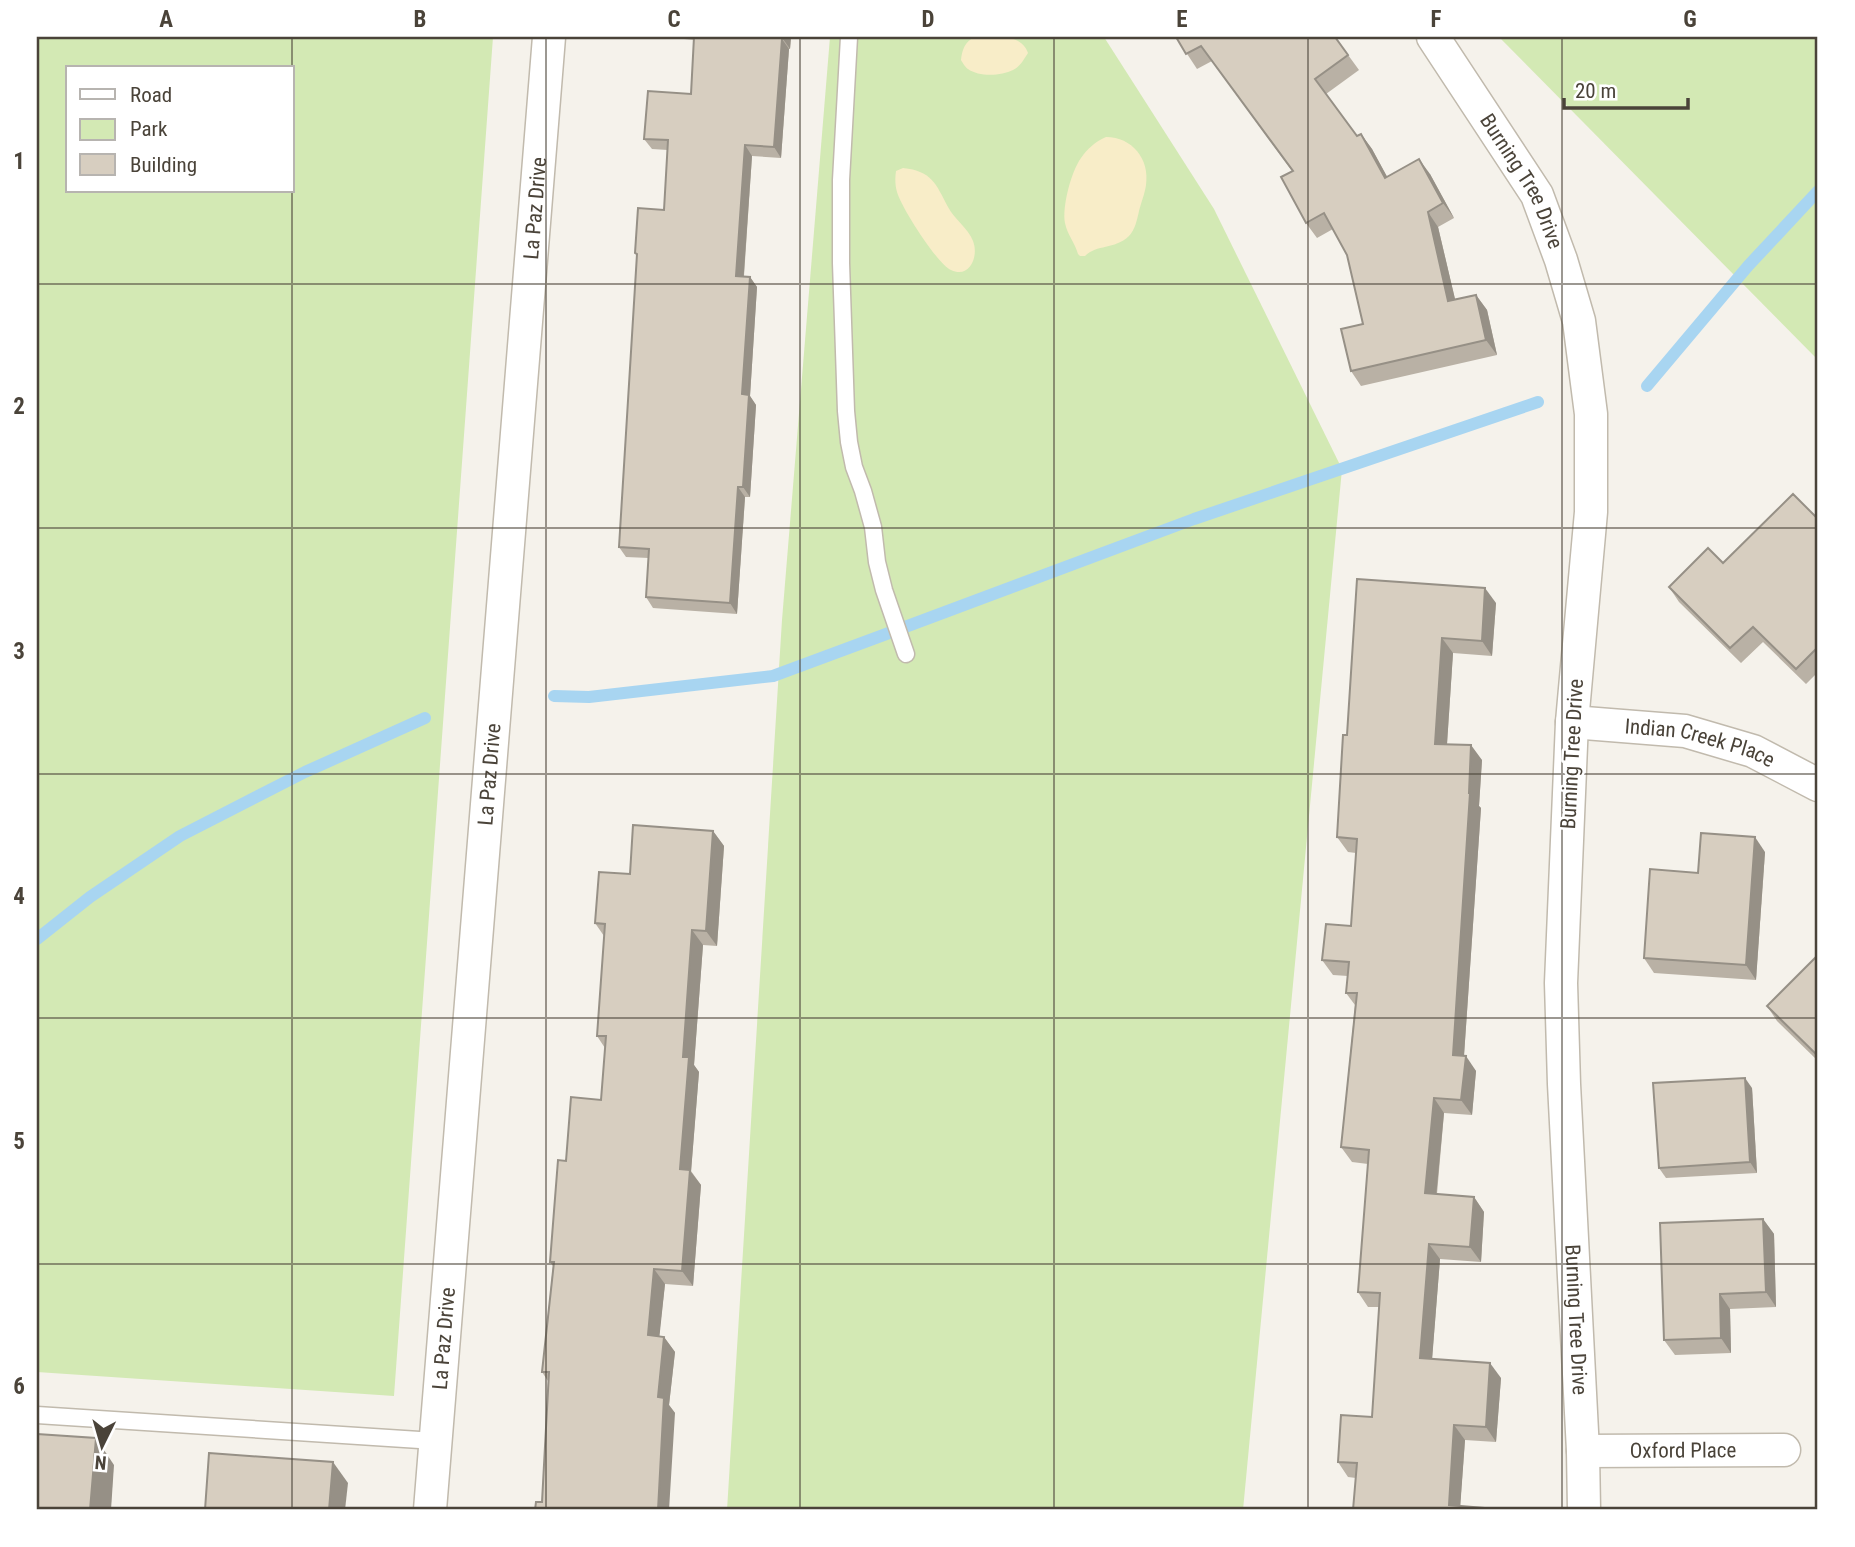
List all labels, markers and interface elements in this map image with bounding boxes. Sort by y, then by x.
text: A [159,6,173,33]
text: B [414,6,426,33]
text: C [667,6,681,33]
text: D [922,6,935,33]
text: E [1176,6,1188,33]
text: F [1431,6,1442,33]
text: G [1683,6,1697,33]
legend [66,66,294,192]
scale bar [1564,66,1689,110]
text: 20 m [1575,79,1616,103]
text: Road [130,83,172,107]
street label: Burning Tree Drive [1475,109,1568,252]
text: Park [130,117,168,141]
text: 1 [13,148,25,175]
text: Building [130,153,197,177]
street label: La Paz Drive [519,156,551,260]
text: 2 [13,393,25,420]
text: 3 [13,638,25,665]
street label: Burning Tree Drive [1556,678,1588,830]
street label: Indian Creek Place [1624,714,1779,772]
street label: La Paz Drive [473,722,506,826]
text: 4 [13,883,25,910]
text: 5 [13,1128,25,1155]
street label: Burning Tree Drive [1560,1244,1592,1396]
street label: La Paz Drive [428,1286,460,1391]
text: 6 [13,1373,25,1400]
north arrow [66,1410,136,1480]
street label: Oxford Place [1630,1438,1737,1463]
text: N [94,1450,107,1474]

